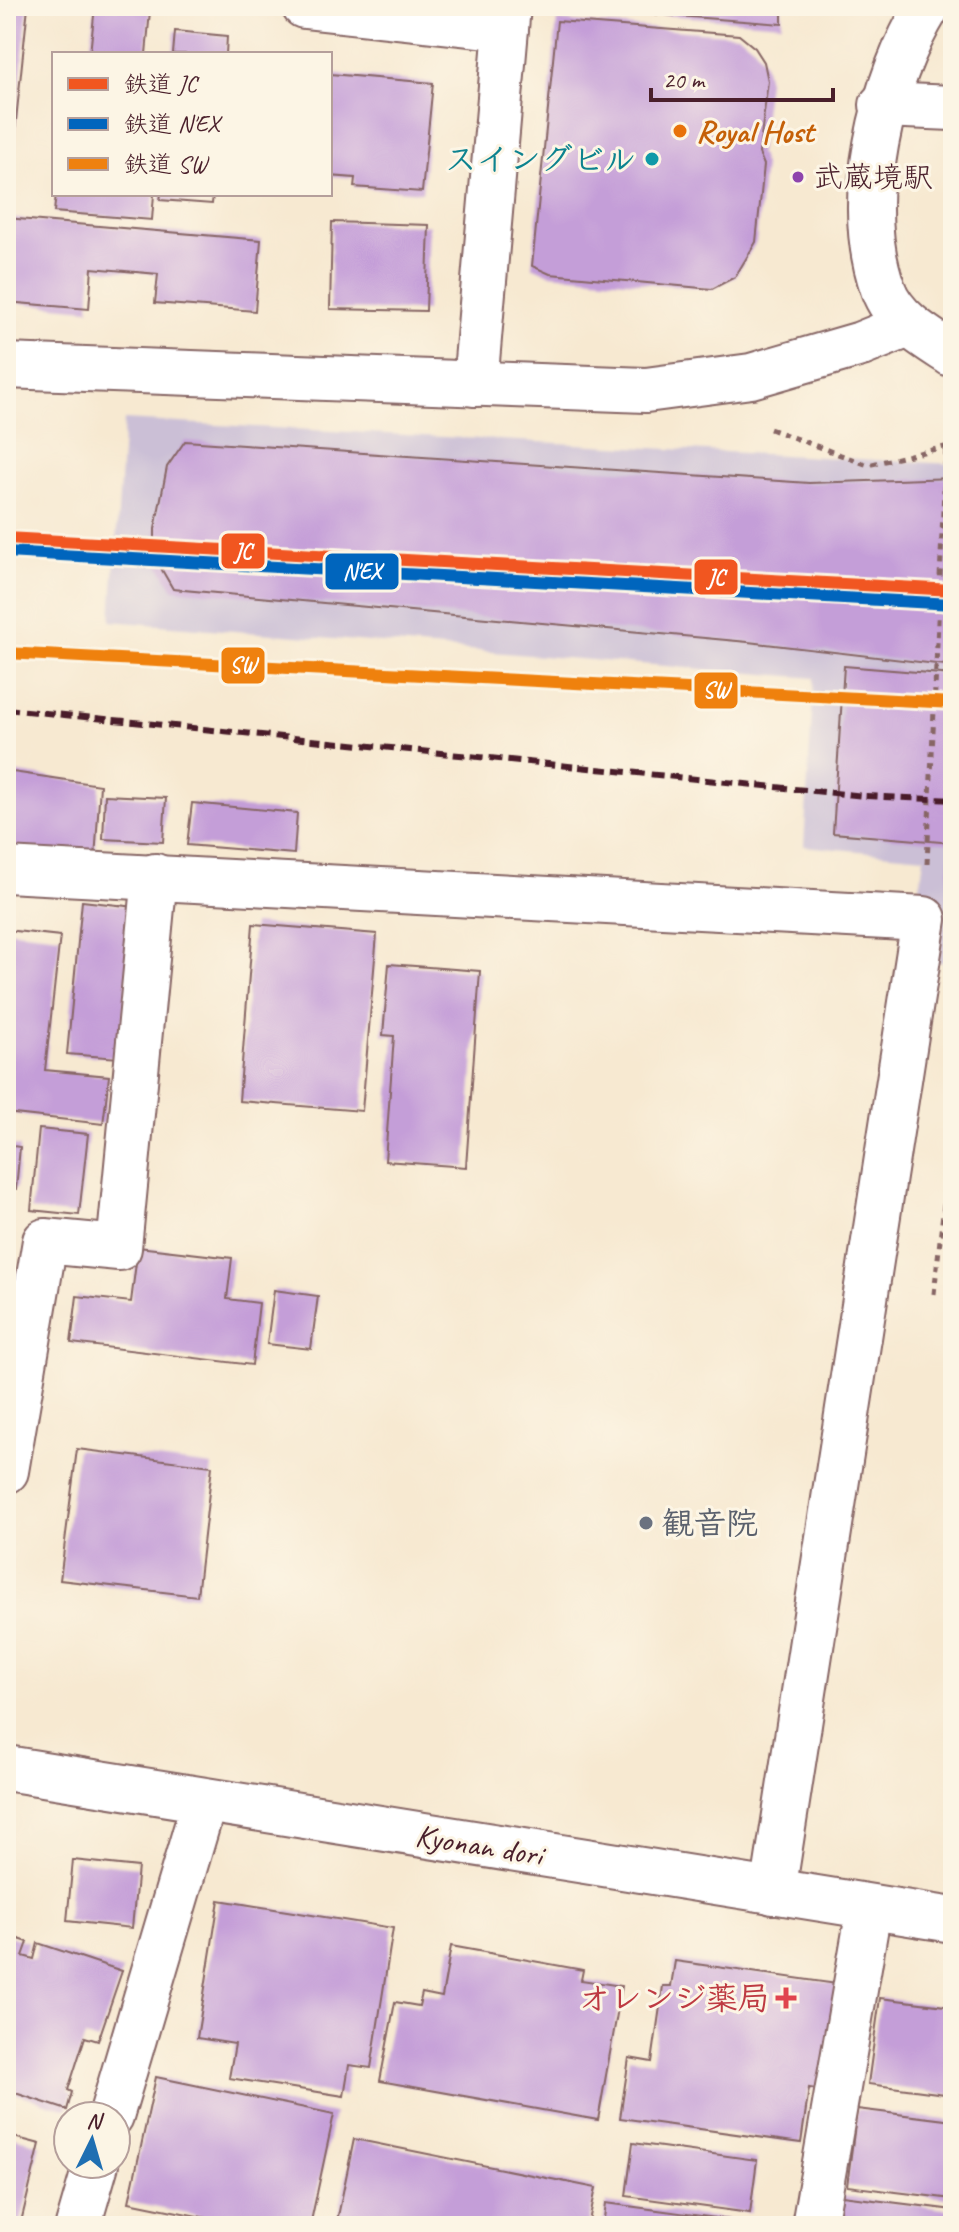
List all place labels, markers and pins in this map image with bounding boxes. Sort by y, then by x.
place label: Royal Host [696,111,817,152]
marker: Royal Host [671,122,689,140]
place label: スイングビル [445,139,636,180]
marker: スイングビル [643,150,661,168]
place label: 武蔵境駅 [813,158,933,196]
marker: 武蔵境駅 [790,169,806,185]
place label: 観音院 [662,1503,758,1544]
marker: 観音院 [637,1514,655,1532]
place label: オレンジ薬局 [578,1978,770,2019]
marker: オレンジ薬局 [777,1989,795,2007]

